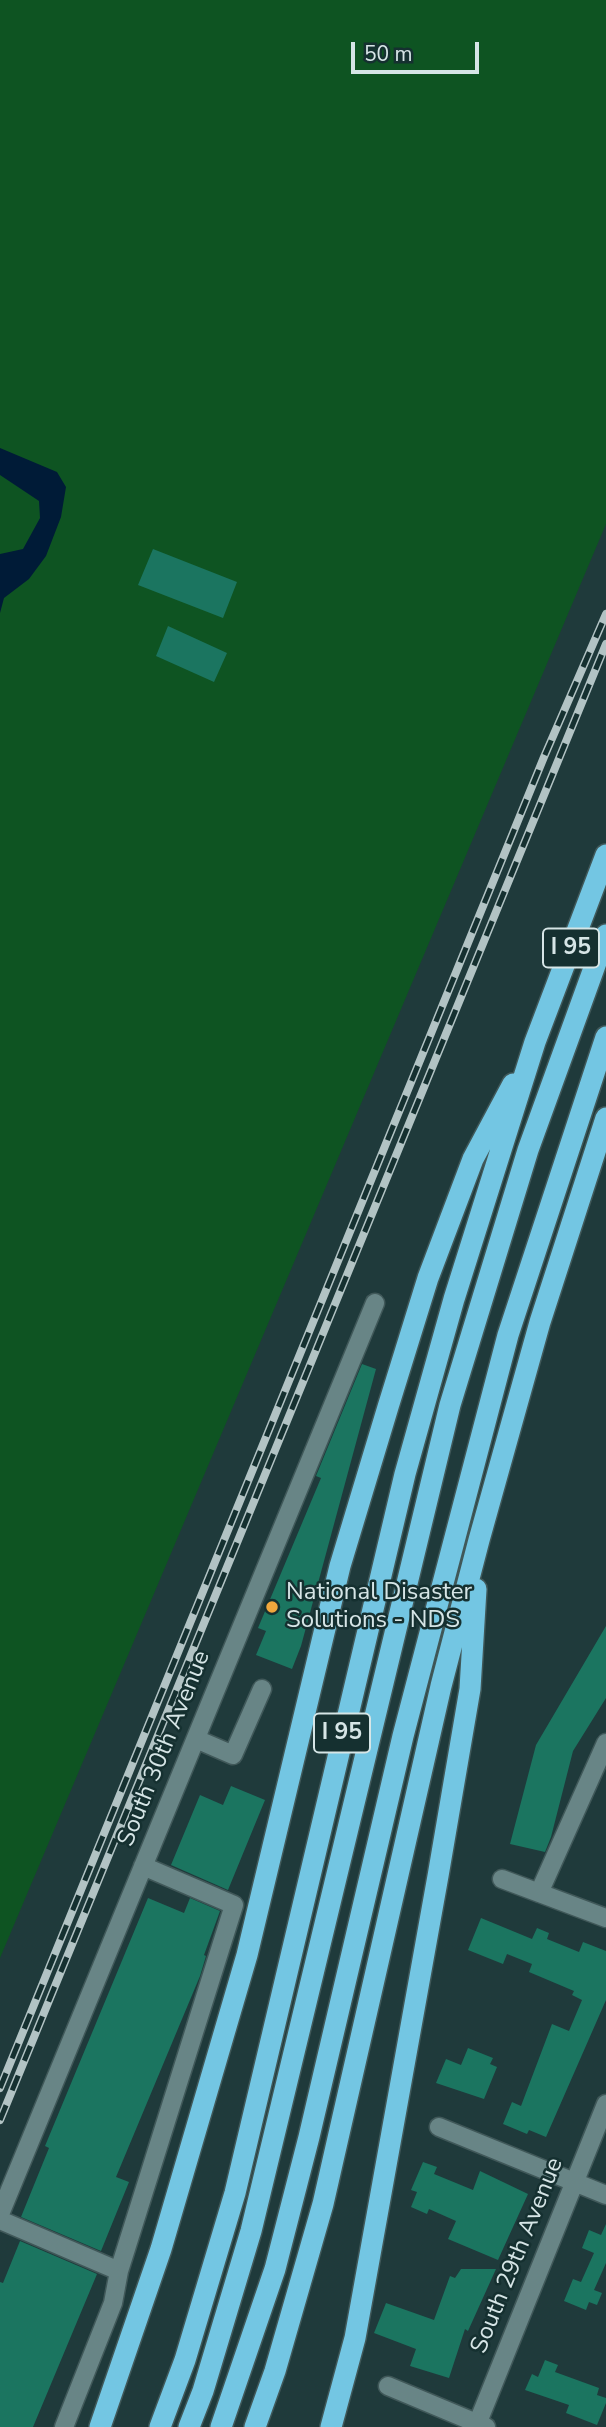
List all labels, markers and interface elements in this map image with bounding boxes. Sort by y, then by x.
scale bar [354,28,482,72]
text: 50 m [364,40,413,68]
road number: I 95 [543,928,599,967]
place label: National Disaster Solutions - NDS [286,1579,472,1635]
marker: National Disaster Solutions - NDS [264,1599,280,1615]
street label: South 30th Avenue [113,1647,217,1851]
road number: I 95 [314,1714,370,1752]
street label: South 29th Avenue [466,2154,570,2358]

